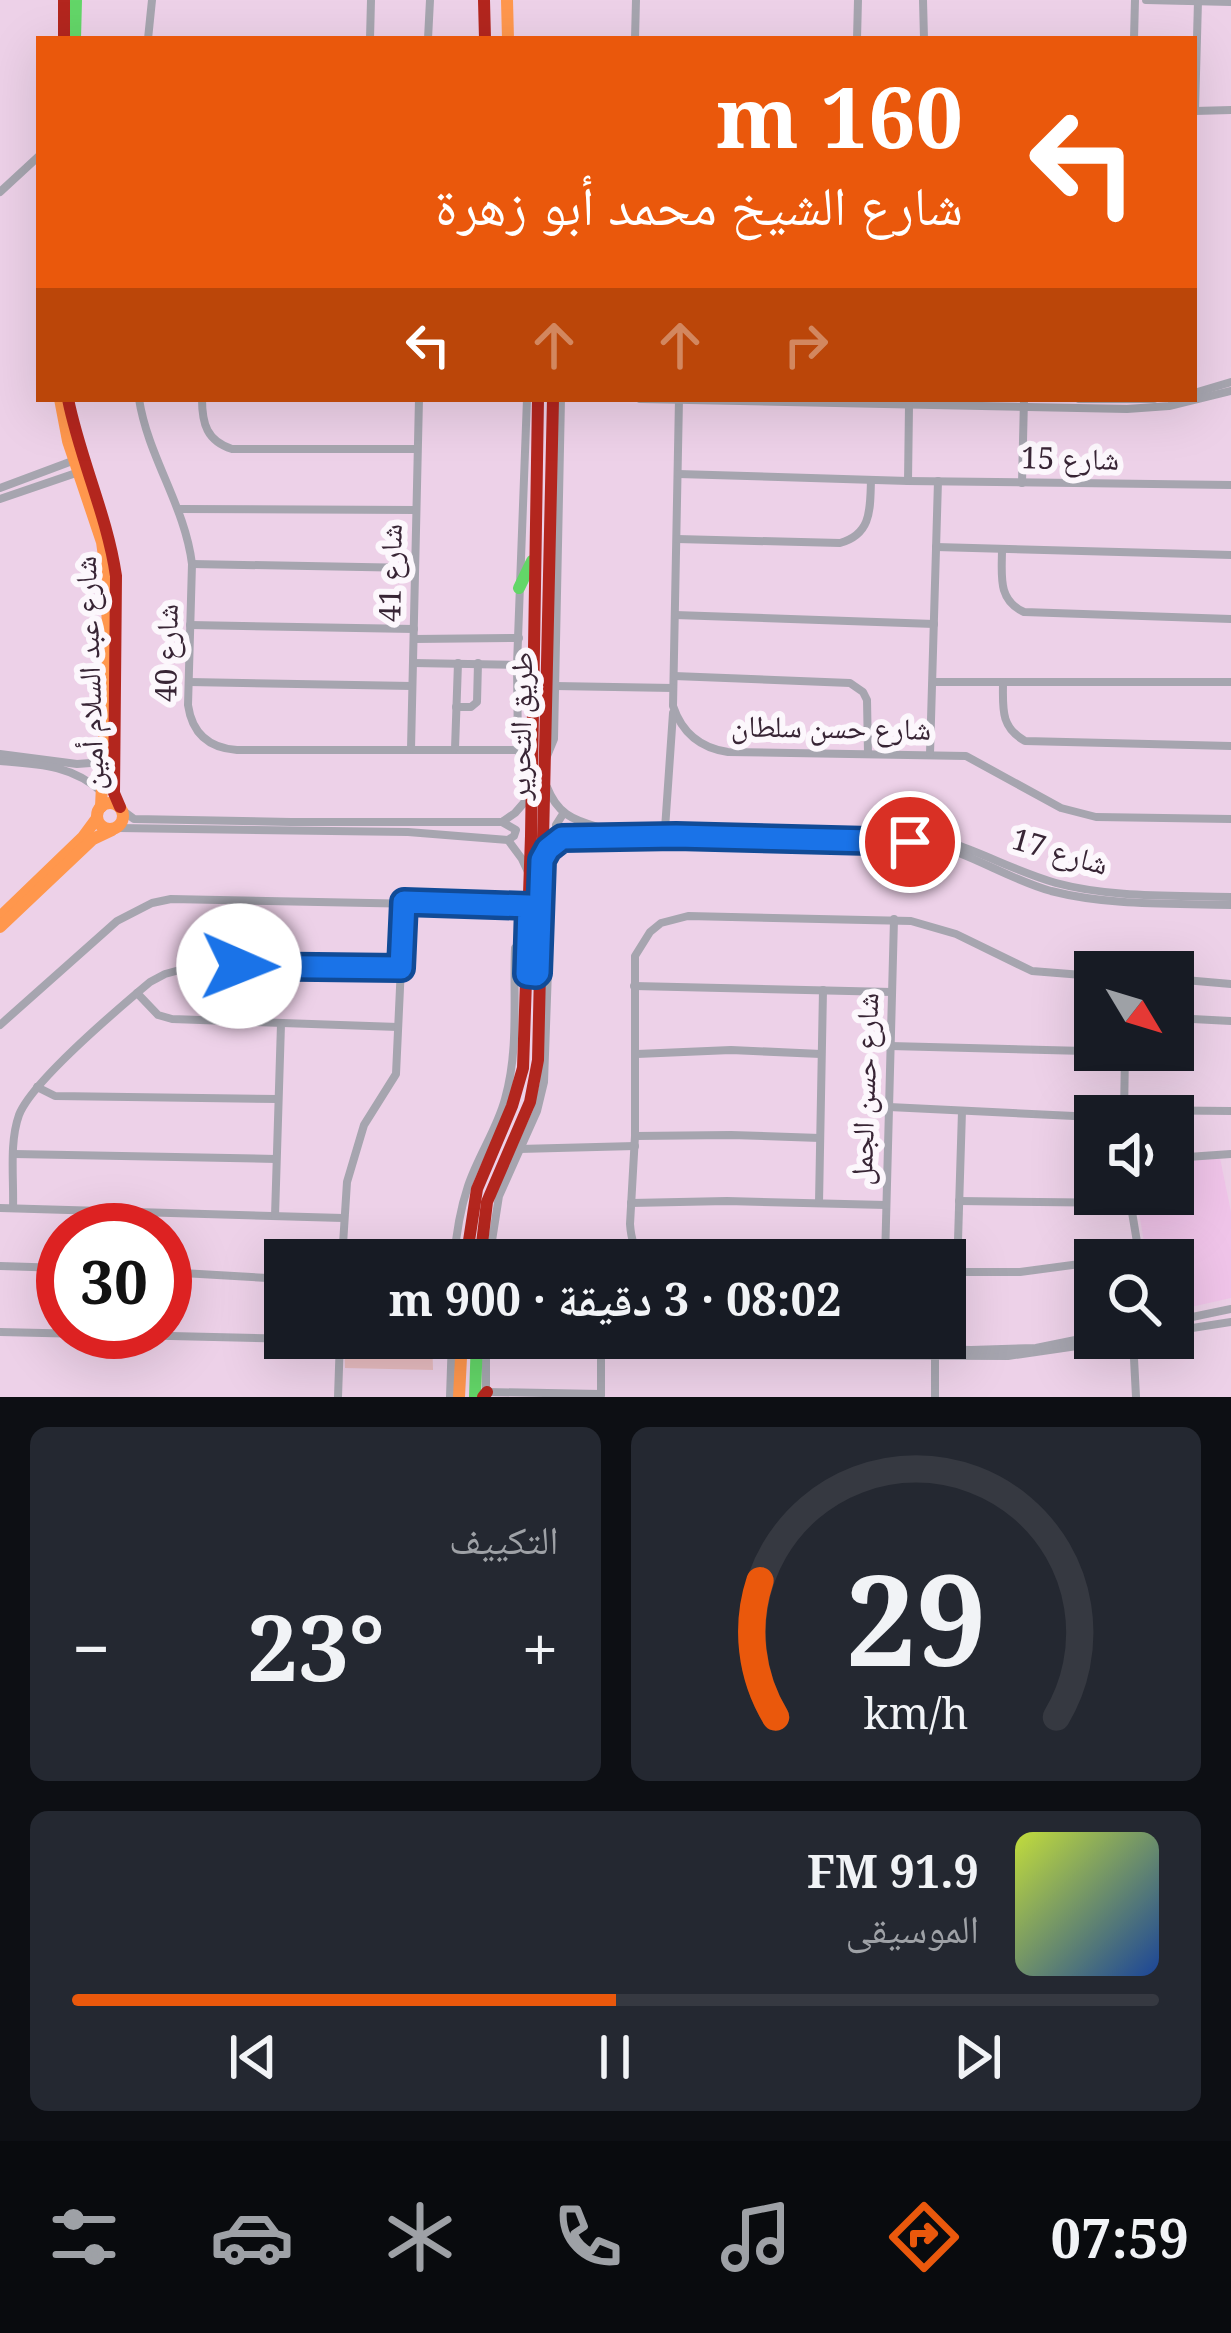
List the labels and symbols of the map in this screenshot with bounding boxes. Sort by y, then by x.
street label: شارع 15 [1020,436,1120,479]
street label: شارع 41 [368,523,411,623]
street label: شارع عبد السلام أمين [64,555,113,791]
street label: شارع 40 [144,603,187,703]
street label: طريق التحرير [498,652,541,801]
street label: شارع حسن سلطان [731,704,932,749]
pin [859,791,961,893]
street label: شارع 17 [1007,817,1113,884]
position arrow [176,903,302,1029]
north arrow [1074,951,1194,1071]
street label: شارع حسن الجمل [840,992,887,1186]
speed limit sign: 30 [36,1203,192,1359]

